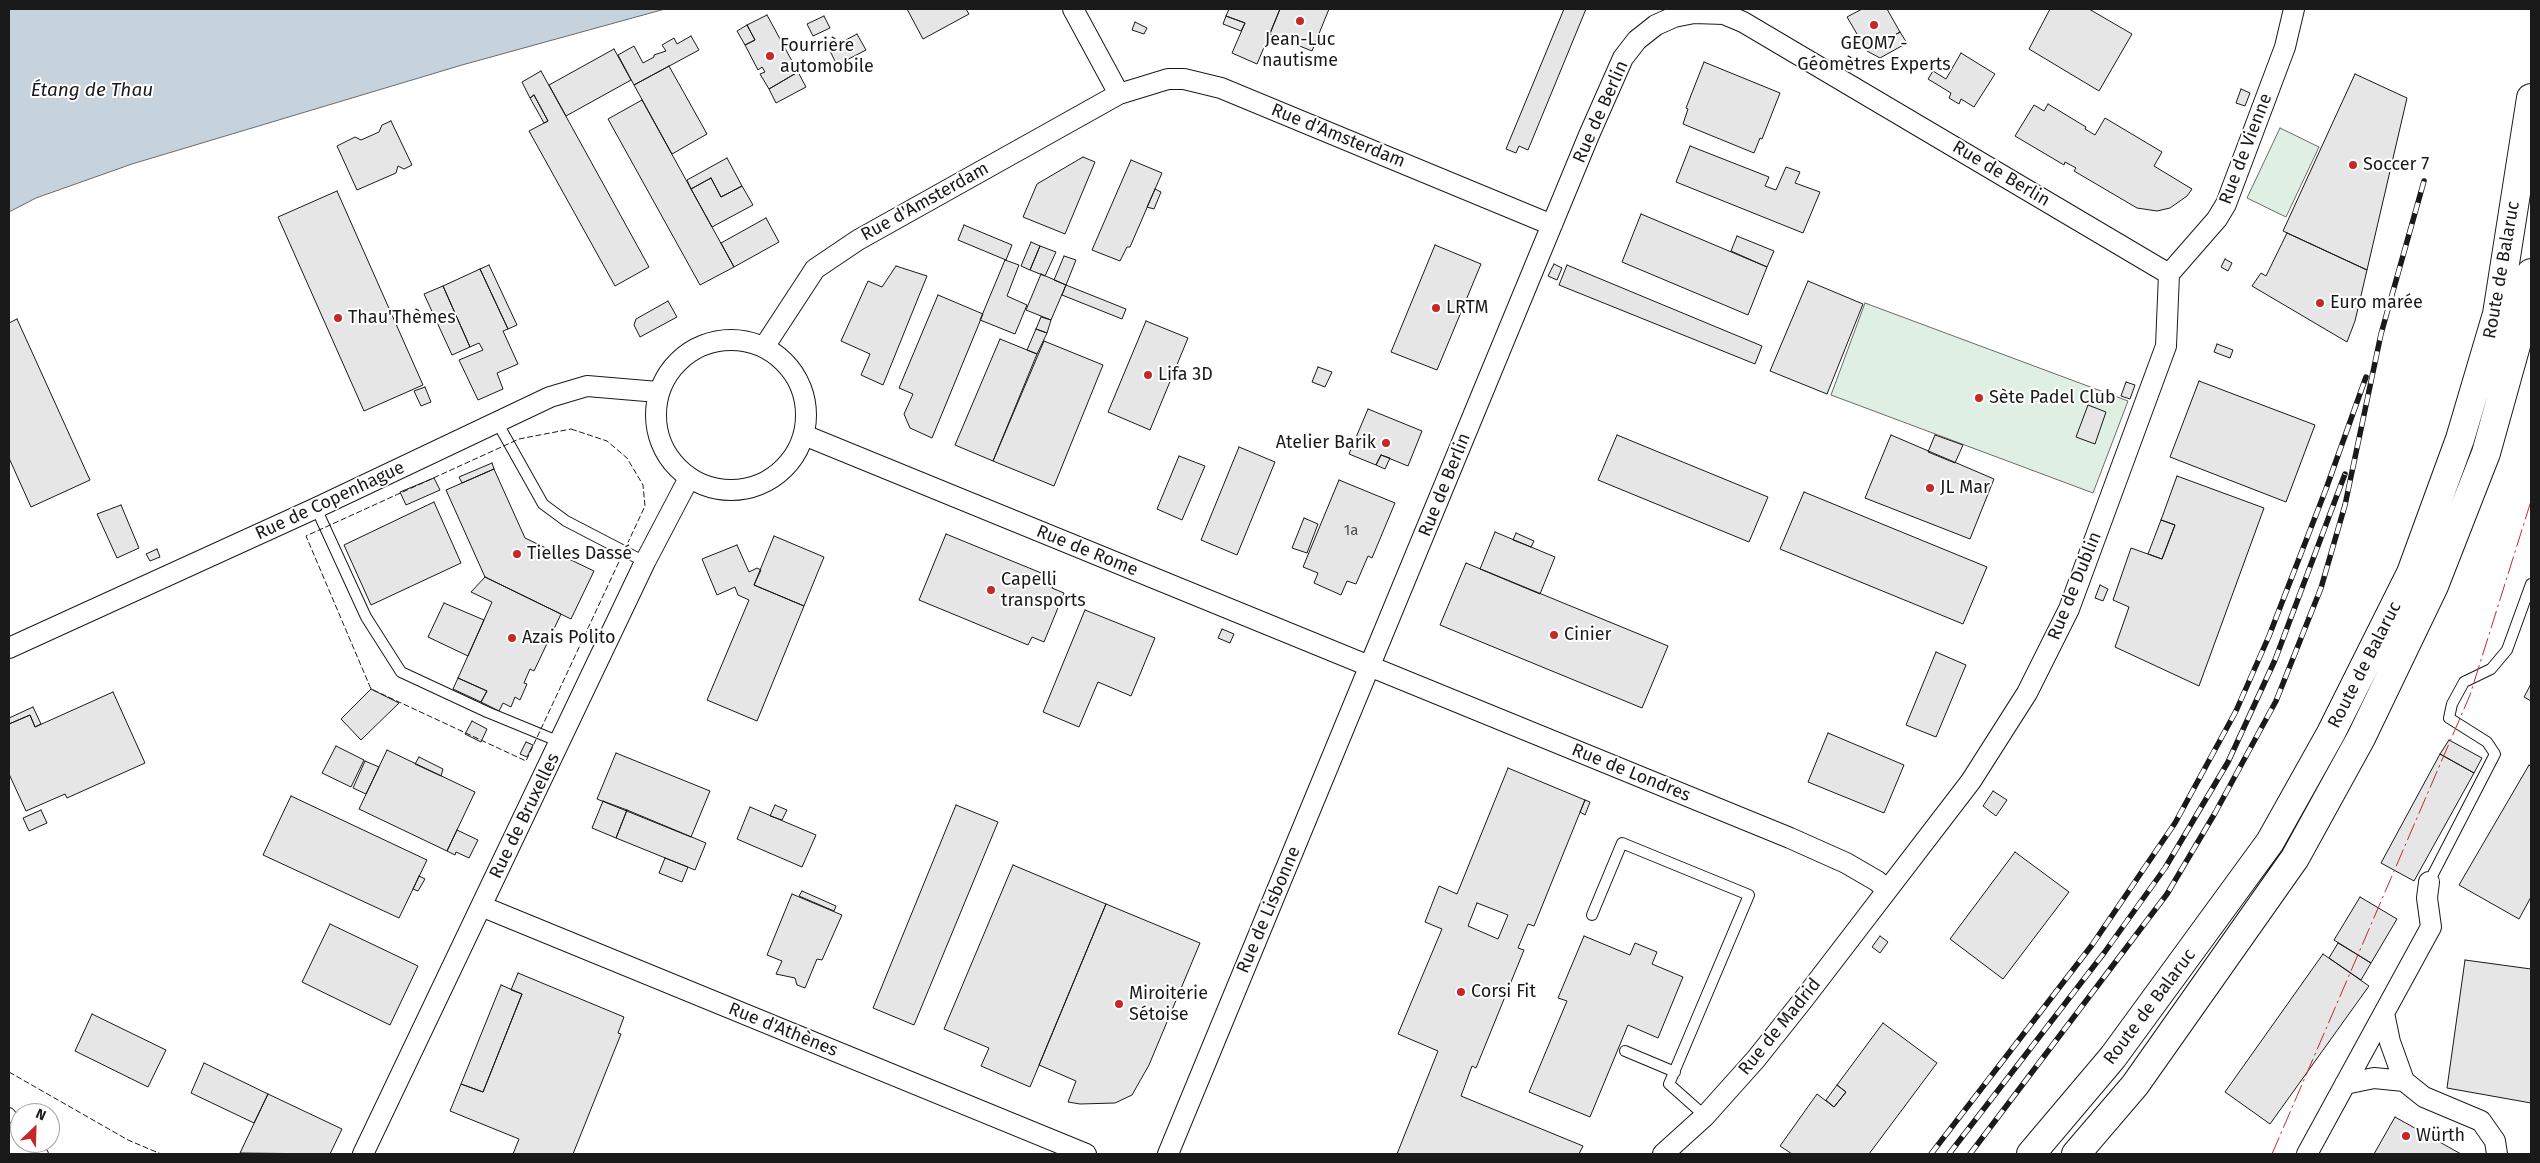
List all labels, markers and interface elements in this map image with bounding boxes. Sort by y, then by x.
marker: Jean-Luc nautisme [1294,15,1306,27]
marker: GEOM7 - Géomètres Experts [1868,19,1880,31]
place label: Jean-Luc nautisme [1262,29,1338,72]
place label: GEOM7 - Géomètres Experts [1797,33,1951,76]
place label: Fourrière automobile [780,35,874,78]
marker: Fourrière automobile [764,50,776,62]
street label: Rue de Berlin [1569,57,1633,167]
water label: Étang de Thau [31,80,153,102]
street label: Rue de Vienne [2215,90,2277,208]
street label: Rue d'Amsterdam [1268,99,1408,173]
street label: Rue de Berlin [1948,136,2054,212]
place label: Soccer 7 [2363,154,2429,176]
street label: Rue d'Amsterdam [857,158,993,246]
marker: Soccer 7 [2347,159,2359,171]
street label: Route de Balaruc [2479,200,2525,340]
place label: Euro marée [2330,292,2423,314]
place label: LRTM [1446,297,1488,319]
marker: Euro marée [2314,297,2326,309]
marker: LRTM [1430,302,1442,314]
place label: Thau'Thèmes [348,307,456,329]
marker: Thau'Thèmes [332,312,344,324]
place label: Lifa 3D [1158,364,1213,386]
marker: Lifa 3D [1142,369,1154,381]
place label: Sète Padel Club [1989,387,2116,409]
marker: Sète Padel Club [1973,392,1985,404]
street label: Rue de Berlin [1414,430,1476,540]
place label: Atelier Barik [1276,432,1376,454]
marker: Atelier Barik [1380,437,1392,449]
street label: Rue de Copenhague [252,457,408,545]
place label: JL Mar [1940,477,1990,499]
marker: JL Mar [1924,482,1936,494]
street label: Rue de Rome [1033,521,1141,581]
house number: 1a [1344,522,1358,540]
street label: Rue de Dublin [2043,529,2107,643]
place label: Tielles Dassé [527,543,632,565]
marker: Tielles Dassé [511,548,523,560]
place label: Capelli transports [1001,569,1086,612]
marker: Capelli transports [985,584,997,596]
street label: Route de Balaruc [2324,598,2406,732]
place label: Cinier [1564,624,1612,646]
place label: Azais Polito [522,627,615,649]
marker: Cinier [1548,629,1560,641]
marker: Azais Polito [506,632,518,644]
street label: Rue de Londres [1568,739,1694,807]
street label: Rue de Bruxelles [485,750,565,882]
street label: Rue de Lisbonne [1233,843,1305,977]
street label: Route de Balaruc [2099,945,2201,1069]
street label: Rue de Madrid [1734,974,1826,1080]
place label: Corsi Fit [1471,981,1536,1003]
place label: Miroiterie Sétoise [1129,983,1208,1026]
marker: Corsi Fit [1455,986,1467,998]
street label: Rue d'Athènes [725,998,841,1062]
marker: Miroiterie Sétoise [1113,998,1125,1010]
north arrow [10,1103,60,1153]
text: N [33,1105,49,1124]
place label: Würth [2416,1125,2465,1147]
marker: Würth [2400,1130,2412,1142]

